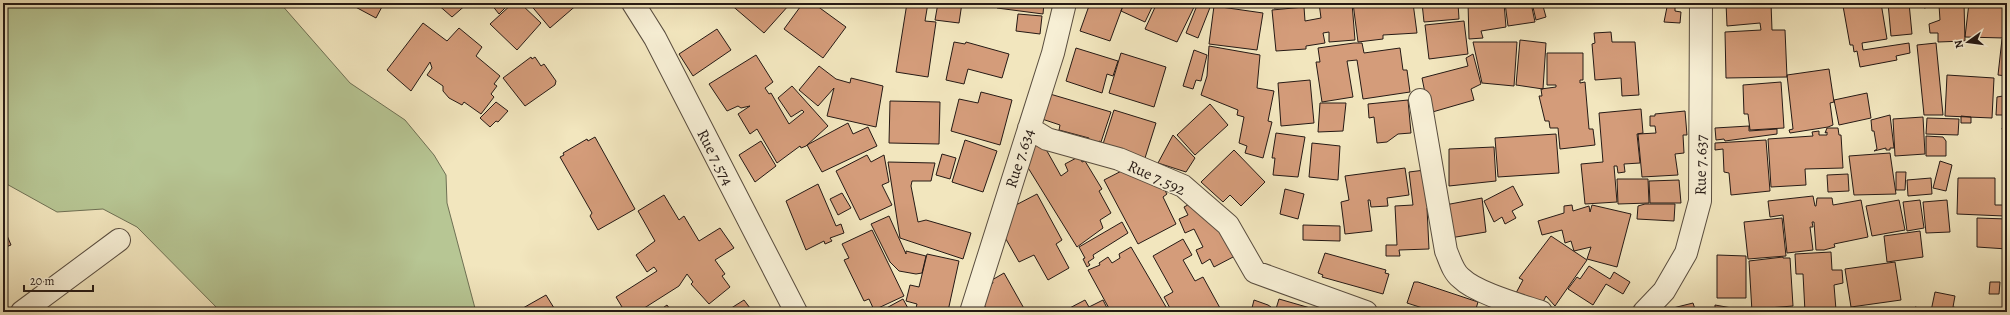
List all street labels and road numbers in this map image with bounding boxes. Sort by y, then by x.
street label: Rue 7.574 [692,125,739,190]
street label: Rue 7.634 [1000,126,1040,191]
street label: Rue 7.637 [1689,134,1713,196]
street label: Rue 7.592 [1124,155,1190,201]

